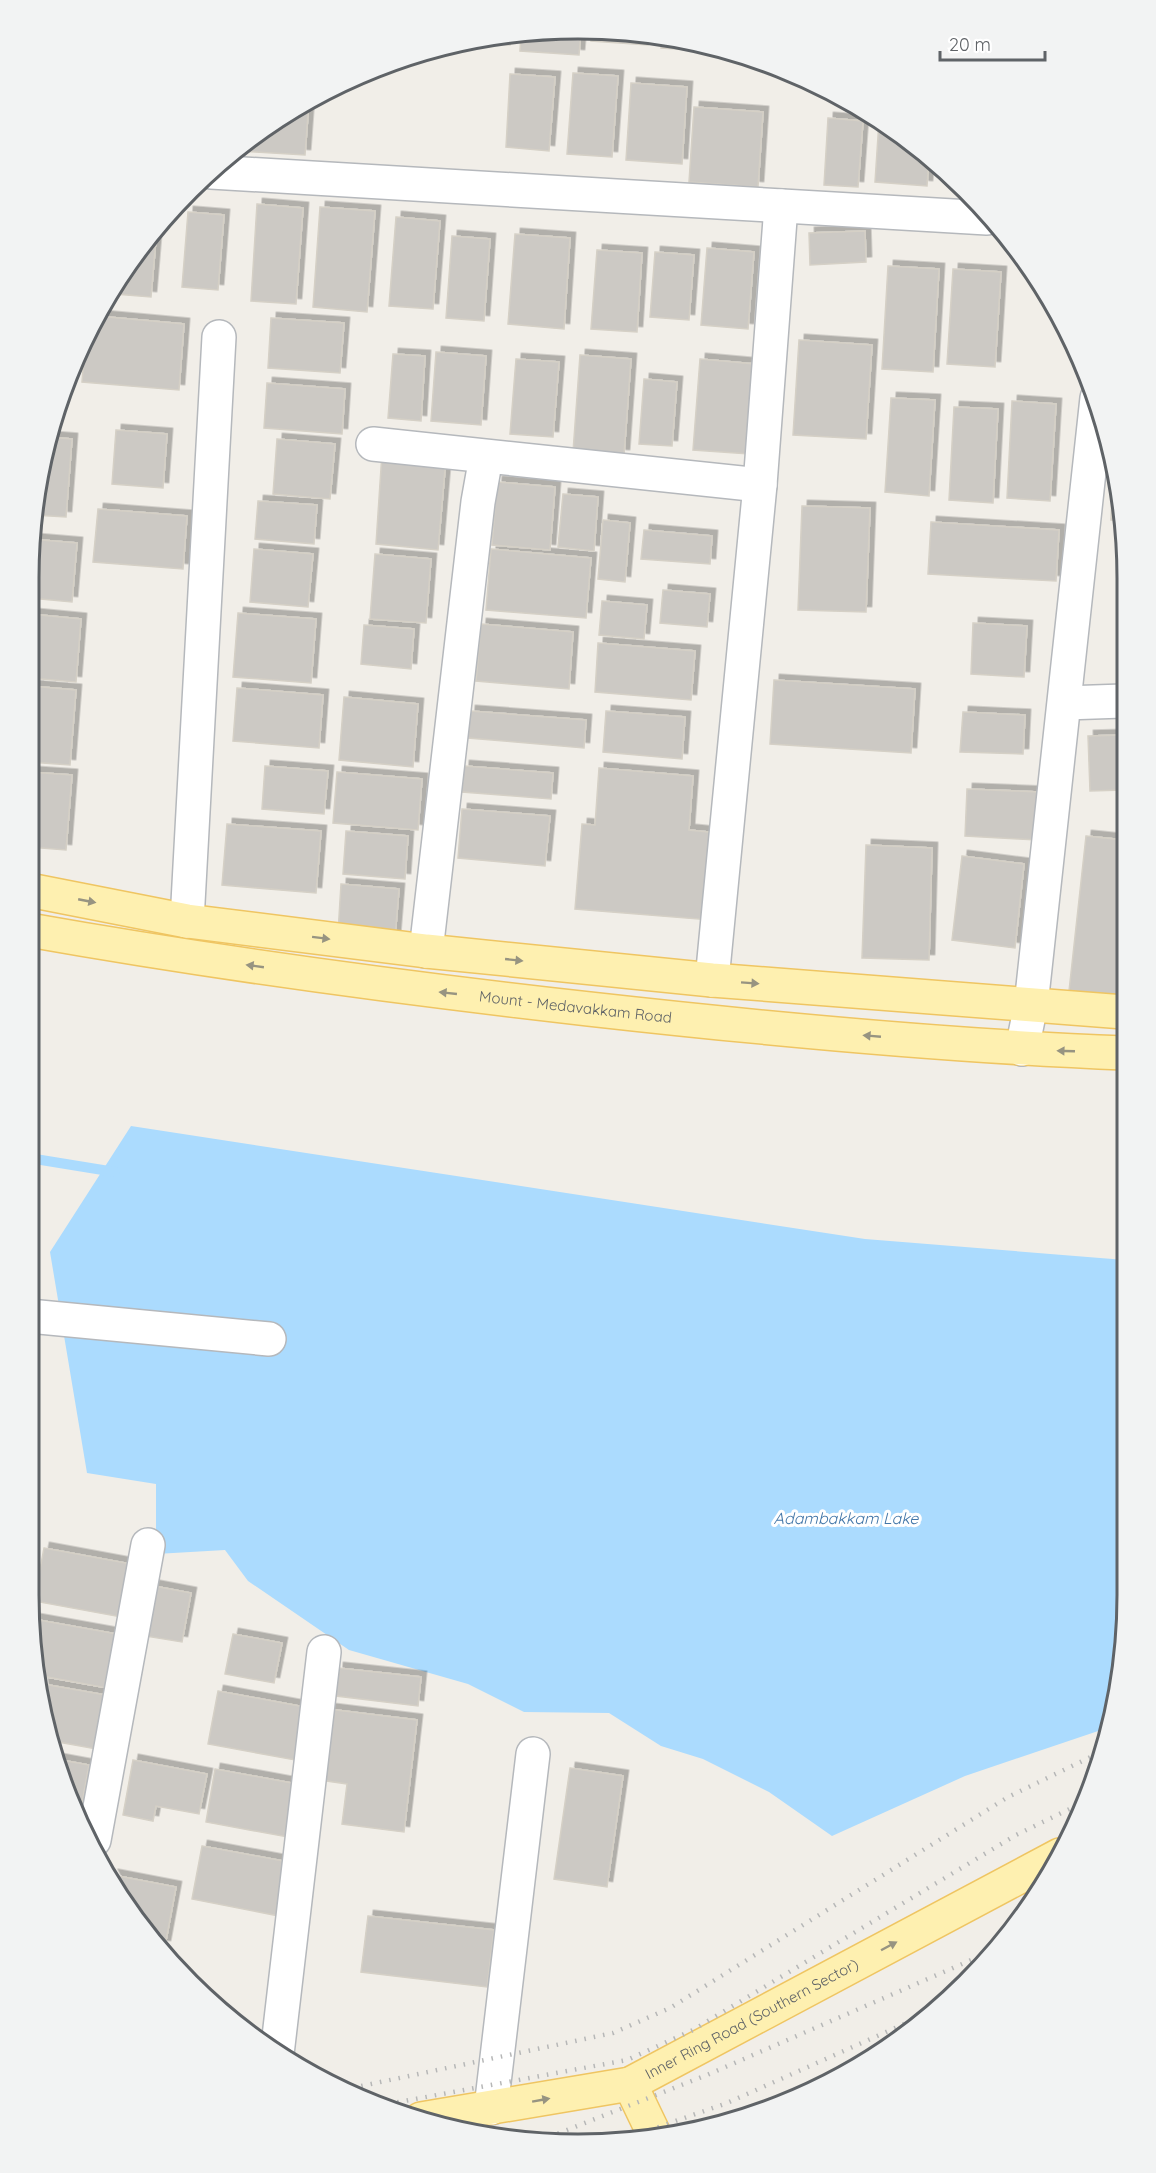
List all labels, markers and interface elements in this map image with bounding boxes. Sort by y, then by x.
scale bar [940,24,1045,62]
text: 20 m [949,33,991,56]
one-way arrow [77,897,96,906]
one-way arrow [311,933,330,942]
one-way arrow [505,955,524,965]
one-way arrow [245,961,264,970]
one-way arrow [741,978,760,988]
street label: Mount - Medavakkam Road [478,986,673,1027]
one-way arrow [438,988,457,998]
one-way arrow [862,1031,881,1041]
one-way arrow [1057,1046,1076,1056]
water label: Adambakkam Lake [774,1508,919,1528]
one-way arrow [881,1941,898,1951]
street label: Inner Ring Road (Southern Sector) [642,1954,861,2083]
one-way arrow [532,2095,551,2104]

